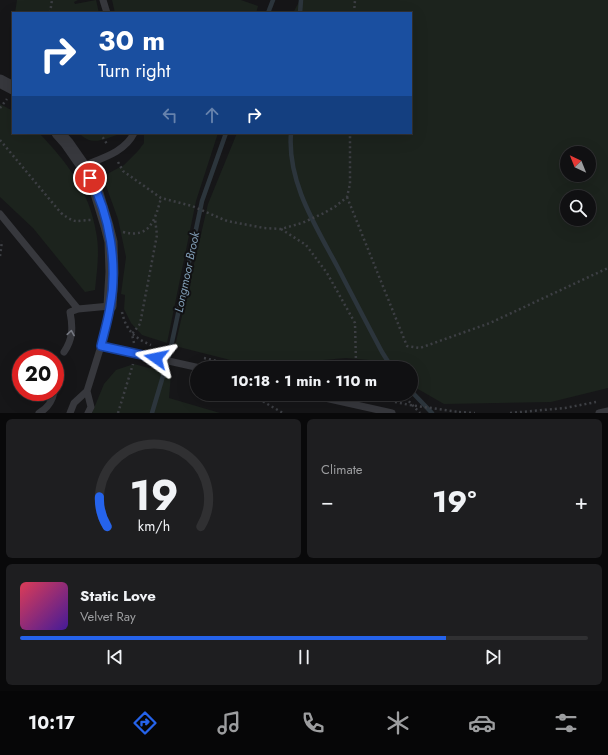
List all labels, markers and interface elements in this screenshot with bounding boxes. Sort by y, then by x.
text: 30 m [98,20,165,61]
icon: right [32,28,84,80]
text: Turn right [98,58,170,84]
icon: left [159,104,181,126]
icon: ahead [201,104,223,126]
icon: right [243,104,265,126]
north arrow [560,146,596,182]
map controls [560,146,596,226]
pin [73,161,107,195]
icon: arrive [79,167,101,189]
button: search [560,190,596,226]
water label: Longmoor Brook [170,229,205,314]
one-way arrow [67,330,75,336]
position arrow [135,337,177,379]
speed limit sign: 20 [12,349,64,401]
text: 10:18 · 1 min · 110 m [231,370,377,392]
text: Climate [321,460,362,479]
text: 19 [129,464,178,525]
text: 19° [432,480,476,523]
text: − [321,485,334,517]
text: + [574,485,588,517]
text: km/h [137,515,170,535]
text: Static Love [80,585,156,607]
text: Velvet Ray [80,607,136,626]
icon: previous [104,646,126,668]
icon: pause [293,646,315,668]
icon: next [482,646,504,668]
icon: directions [131,709,159,737]
icon: music [215,709,243,737]
icon: phone [299,709,327,737]
icon: climate [384,709,412,737]
icon: car [468,709,496,737]
icon: filters [552,709,580,737]
text: 10:17 [28,710,75,736]

